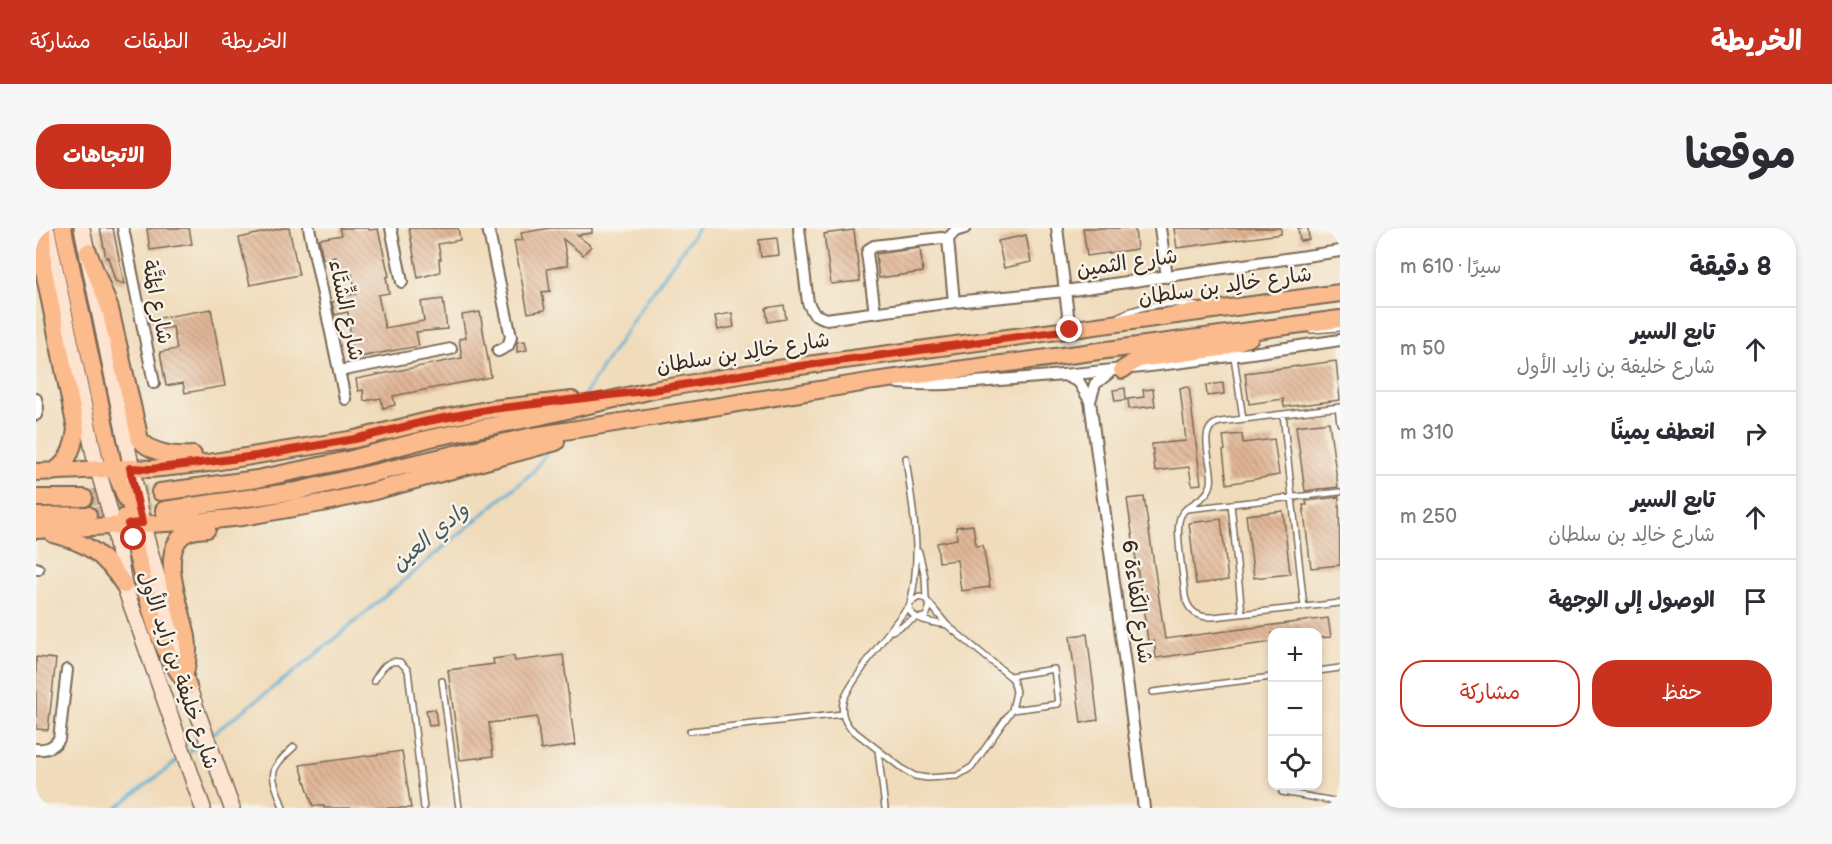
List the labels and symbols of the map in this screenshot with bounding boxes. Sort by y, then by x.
street label: شارع الثمين [1075,244,1179,284]
street label: شارع الشِّتَاء [321,256,373,363]
street label: شارع المَتَّة [135,257,180,347]
street label: شارع خالِد بن سلطان [1137,261,1314,313]
route end [1056,316,1082,342]
street label: شارع خالِد بن سلطان [655,327,832,381]
water label: وادي العين [386,497,475,578]
route start [120,524,146,550]
street label: شارع الكَفاءة 6 [1114,538,1159,666]
street label: شارع خليفة بن زايد الأول [130,567,226,773]

